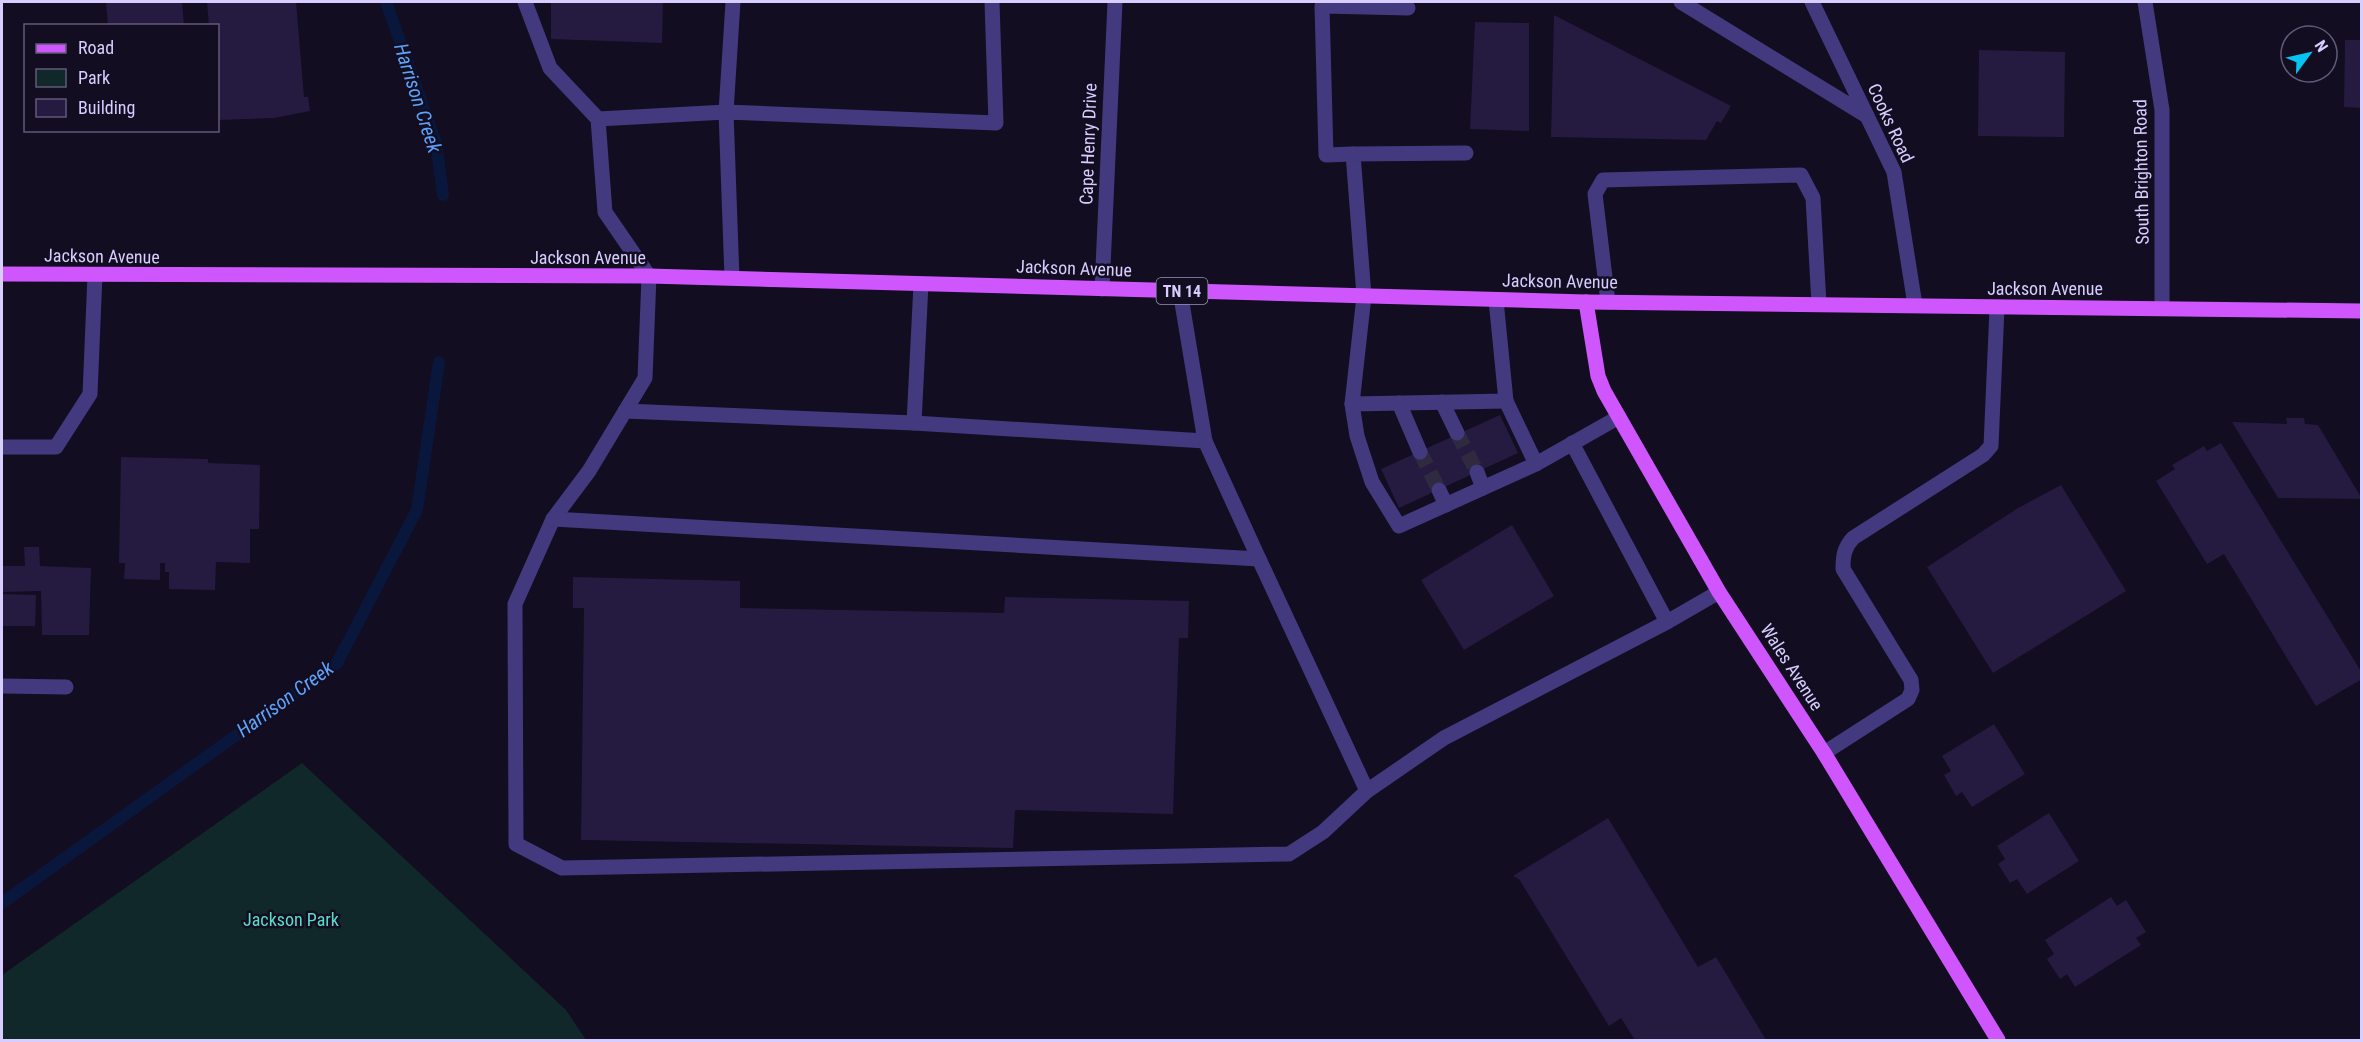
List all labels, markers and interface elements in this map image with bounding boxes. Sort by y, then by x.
legend [24,24,219,132]
north arrow [2279,24,2339,84]
text: Road [78,37,114,58]
text: N [2311,37,2332,55]
water label: Harrison Creek [389,40,447,157]
text: Park [78,67,110,88]
street label: Cooks Road [1864,80,1918,166]
street label: Cape Henry Drive [1075,83,1101,205]
text: Building [78,97,135,118]
street label: South Brighton Road [2129,99,2153,245]
street label: Jackson Avenue [44,244,160,268]
street label: Jackson Avenue [530,247,646,268]
street label: Jackson Avenue [1016,255,1132,281]
street label: Jackson Avenue [1502,269,1618,293]
road number: TN 14 [1156,278,1208,304]
street label: Jackson Avenue [1987,278,2103,299]
street label: Wales Avenue [1756,620,1828,714]
water label: Harrison Creek [232,655,339,742]
park label: Jackson Park [243,909,339,930]

